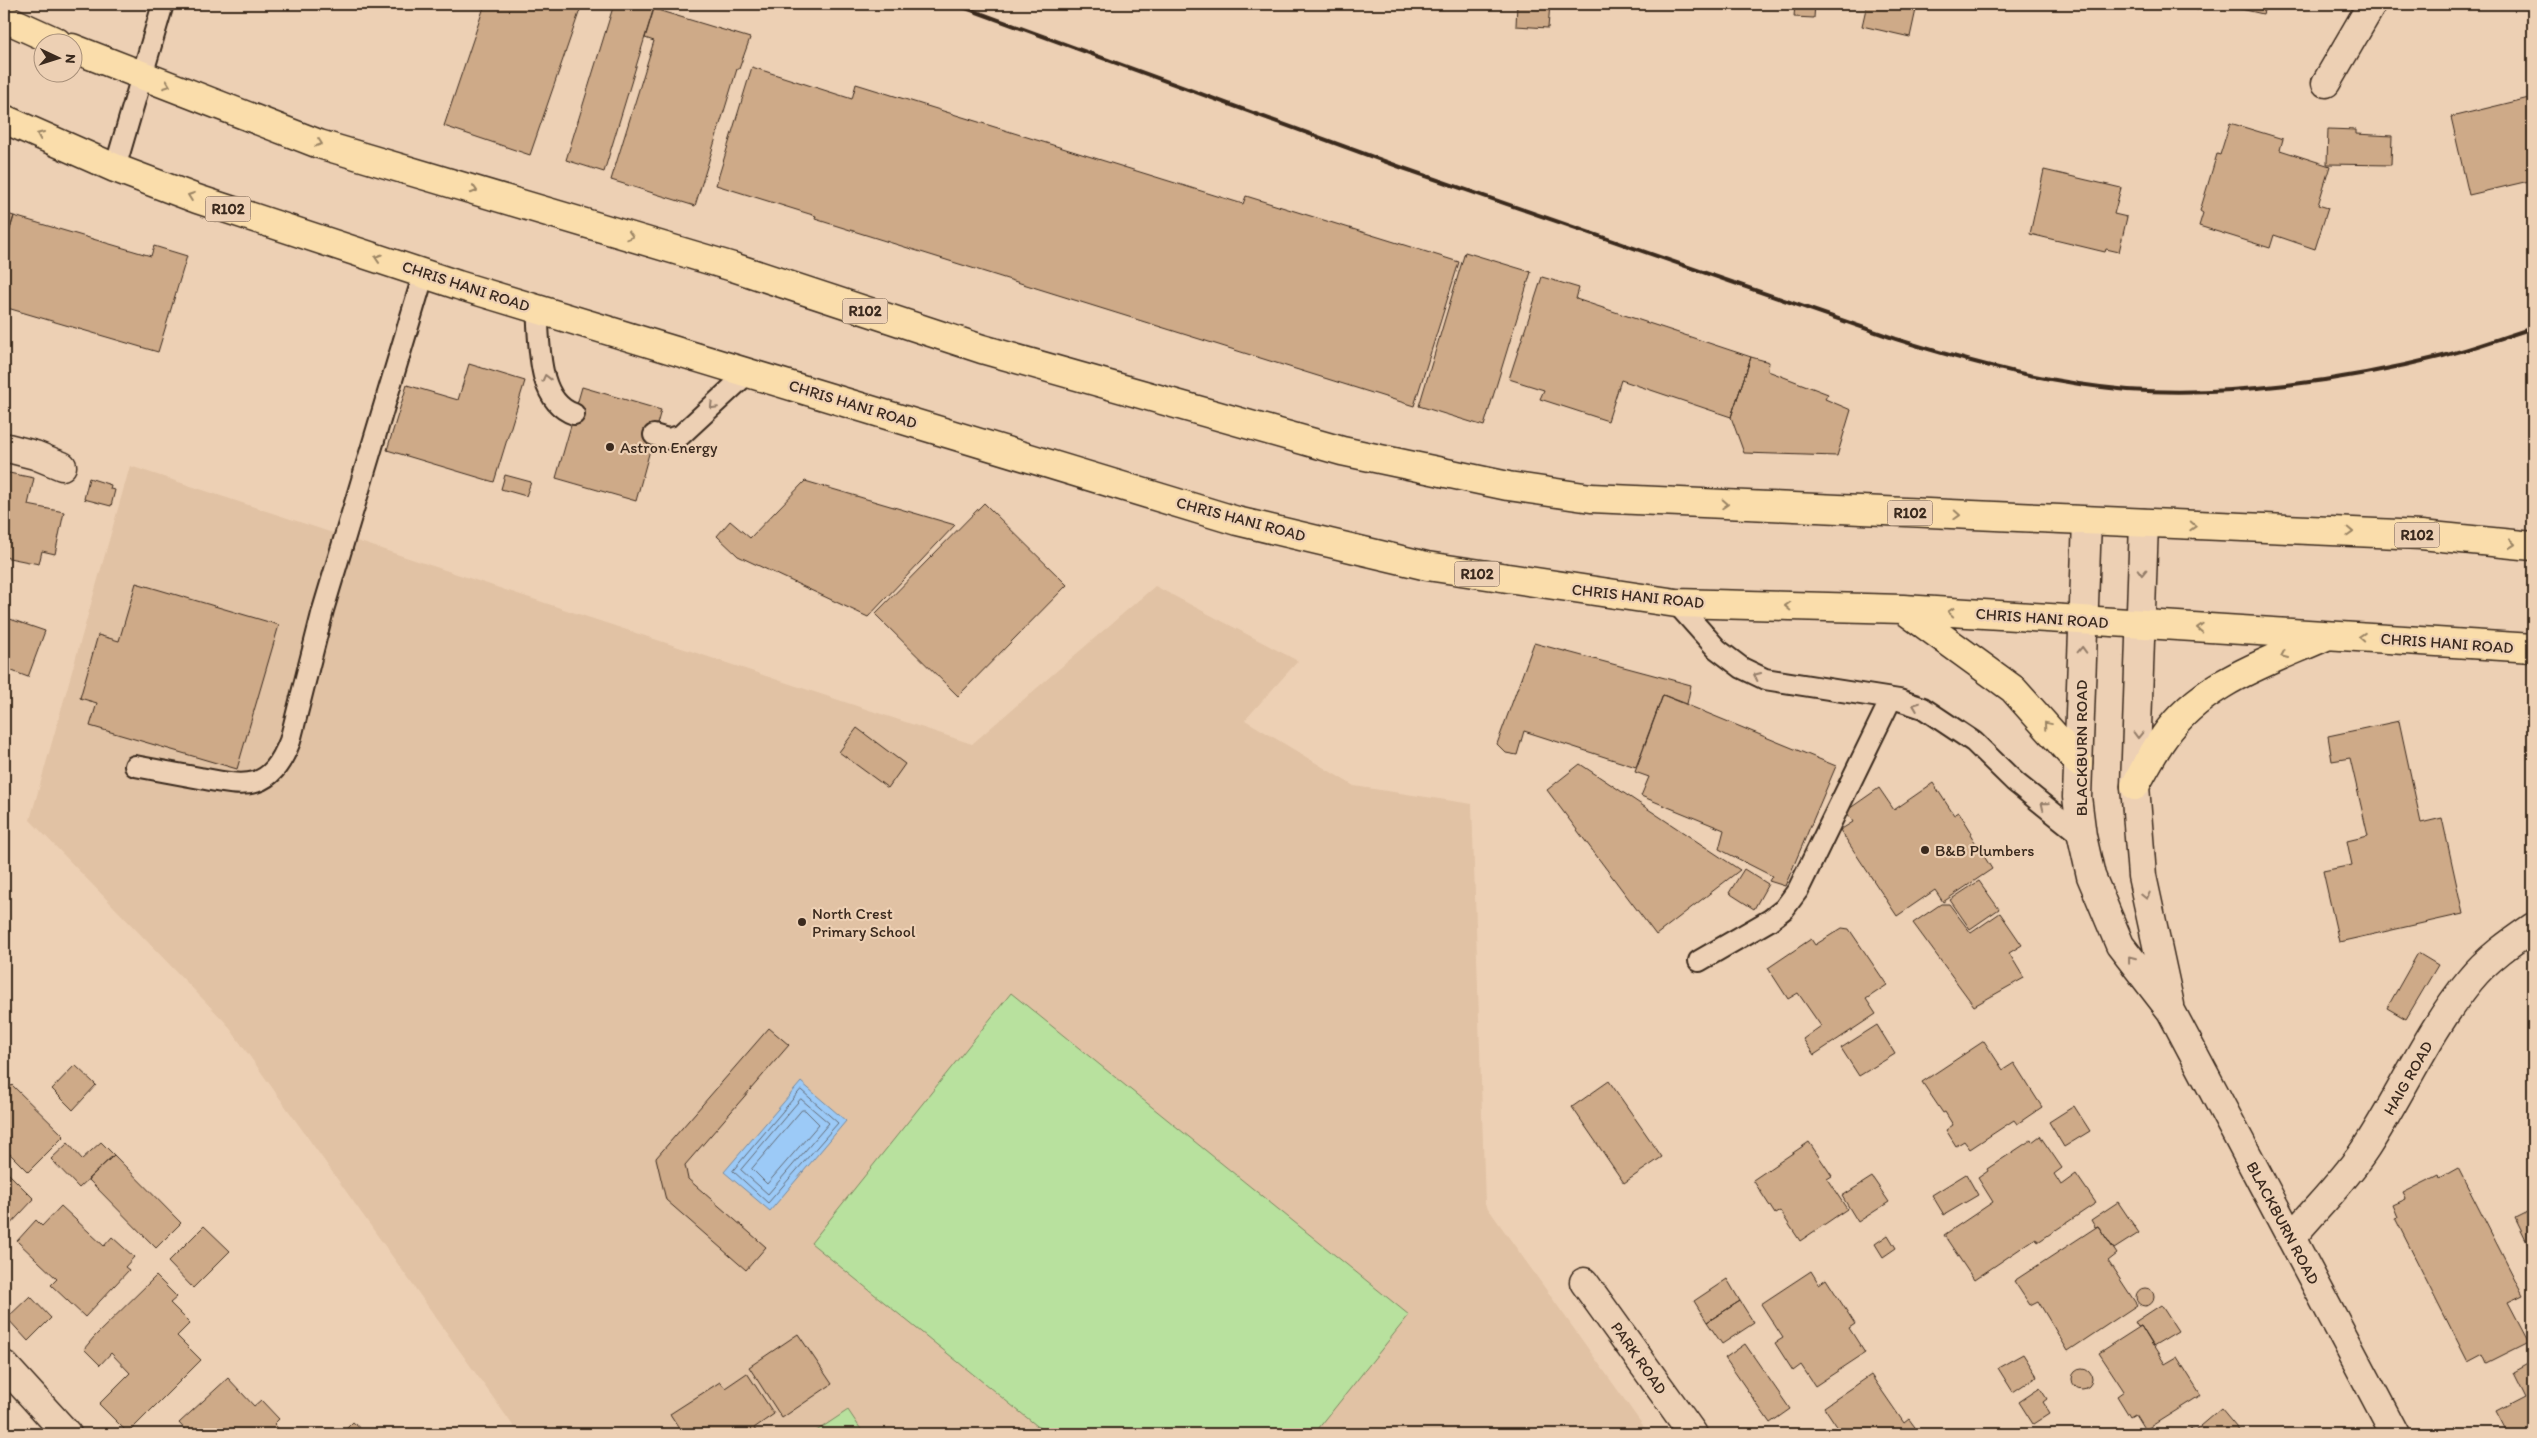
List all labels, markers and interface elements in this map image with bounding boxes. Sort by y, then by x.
north arrow [32,32,82,82]
text: N [62,54,79,64]
one-way arrow [162,78,171,89]
one-way arrow [36,131,45,142]
one-way arrow [314,137,322,147]
one-way arrow [470,185,478,195]
one-way arrow [187,192,196,202]
road number: R102 [206,196,250,222]
one-way arrow [625,231,633,241]
one-way arrow [375,254,383,264]
street label: CHRIS HANI ROAD [400,256,532,316]
road number: R102 [842,298,888,324]
one-way arrow [541,373,552,382]
street label: CHRIS HANI ROAD [787,375,919,433]
one-way arrow [710,400,719,409]
place label: Astron Energy [620,438,718,457]
marker: Astron Energy [604,441,616,453]
street label: CHRIS HANI ROAD [1174,493,1308,545]
one-way arrow [1721,499,1729,510]
road number: R102 [1888,500,1932,526]
one-way arrow [1953,509,1961,520]
one-way arrow [2189,520,2197,531]
road number: R102 [2394,522,2440,548]
one-way arrow [2346,527,2354,537]
one-way arrow [2508,538,2516,549]
road number: R102 [1454,562,1500,586]
one-way arrow [2137,568,2148,576]
street label: CHRIS HANI ROAD [1571,580,1705,612]
one-way arrow [1784,600,1792,611]
street label: CHRIS HANI ROAD [1975,604,2109,632]
one-way arrow [1946,606,1954,617]
one-way arrow [2196,623,2204,634]
street label: CHRIS HANI ROAD [2380,629,2514,657]
one-way arrow [2358,632,2366,643]
one-way arrow [2076,646,2087,654]
one-way arrow [2280,648,2289,659]
one-way arrow [1754,672,1763,682]
street label: BLACKBURN ROAD [2072,680,2091,816]
one-way arrow [1913,702,1921,712]
one-way arrow [2044,722,2053,731]
one-way arrow [2132,731,2143,739]
one-way arrow [2041,803,2050,811]
place label: B&B Plumbers [1935,841,2034,860]
marker: B&B Plumbers [1919,844,1931,856]
one-way arrow [2140,892,2151,901]
place label: North Crest Primary School [812,904,916,941]
marker: North Crest Primary School [796,916,808,928]
one-way arrow [2128,956,2136,965]
street label: HAIG ROAD [2379,1037,2437,1118]
street label: BLACKBURN ROAD [2243,1158,2323,1288]
street label: PARK ROAD [1607,1318,1671,1398]

